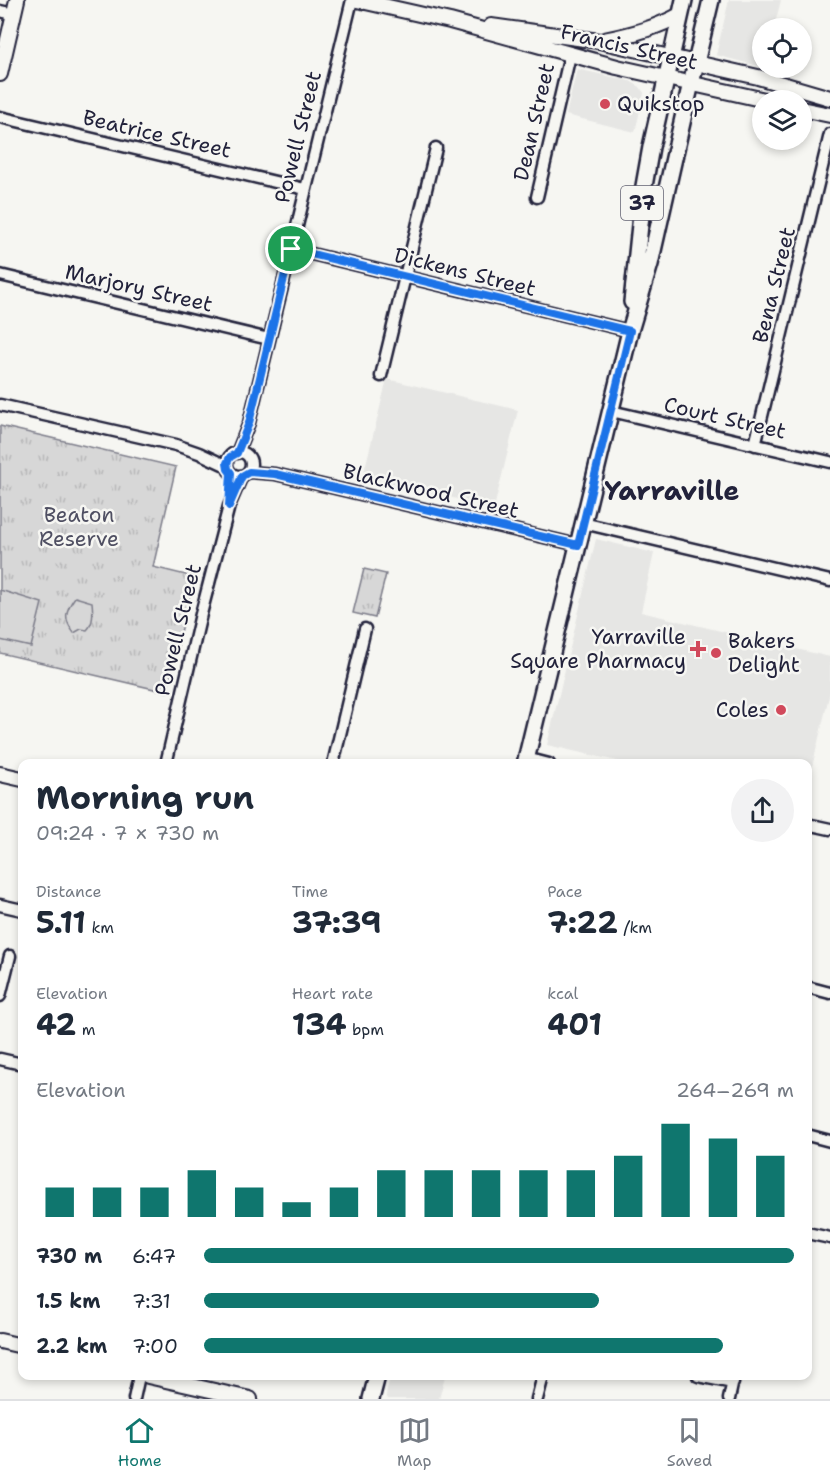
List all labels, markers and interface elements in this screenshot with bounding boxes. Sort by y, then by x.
street label: Francis Street [558,18,700,76]
map controls [752,18,812,150]
button: locate [752,18,812,78]
street label: Dean Street [507,60,561,184]
street label: Powell Street [268,68,328,206]
place label: Quikstop [617,90,705,118]
button: layers [752,90,812,150]
marker: Quikstop [598,97,612,111]
street label: Beatrice Street [80,103,234,165]
road number: 37 [621,186,663,220]
pin [265,223,316,274]
street label: Bena Street [746,224,802,346]
icon: arrive [274,232,307,265]
street label: Dickens Street [391,241,539,303]
street label: Marjory Street [62,257,216,319]
street label: Court Street [661,390,789,446]
street label: Blackwood Street [340,457,522,525]
district label: Yarraville [604,472,740,509]
park label: Beaton Reserve [39,501,119,553]
street label: Powell Street [148,561,208,699]
place label: Yarraville Square Pharmacy [510,623,686,675]
place label: Bakers Delight [728,627,800,679]
marker: Yarraville Square Pharmacy [691,642,705,656]
marker: Bakers Delight [709,646,723,660]
place label: Coles [716,696,769,724]
marker: Coles [774,703,788,717]
text: Morning run [36,775,254,820]
button: share [731,779,794,842]
text: 09:24 · 7 × 730 m [36,820,219,846]
text: Distance [36,881,102,902]
text: Time [292,881,328,902]
text: Pace [547,881,583,902]
text: 5.11 [36,902,86,943]
text: 37:39 [292,902,382,943]
text: 7:22 [547,902,618,943]
text: km [86,917,114,938]
text: /km [618,917,652,938]
text: Elevation [36,983,108,1004]
text: Heart rate [292,983,373,1004]
text: kcal [547,983,578,1004]
text: 42 [36,1004,76,1045]
text: 134 [292,1004,346,1045]
text: 401 [547,1004,602,1045]
text: m [76,1019,96,1040]
text: bpm [346,1019,384,1040]
text: Elevation [36,1077,126,1103]
text: 264–269 m [676,1077,794,1103]
text: 730 m [36,1243,102,1269]
text: 6:47 [132,1243,176,1269]
text: 1.5 km [36,1288,100,1314]
text: 7:31 [132,1288,171,1314]
text: 2.2 km [36,1333,107,1359]
text: 7:00 [132,1333,178,1359]
tab: Home [118,1414,162,1471]
tab: Map [397,1414,431,1471]
tab: Saved [667,1414,712,1471]

